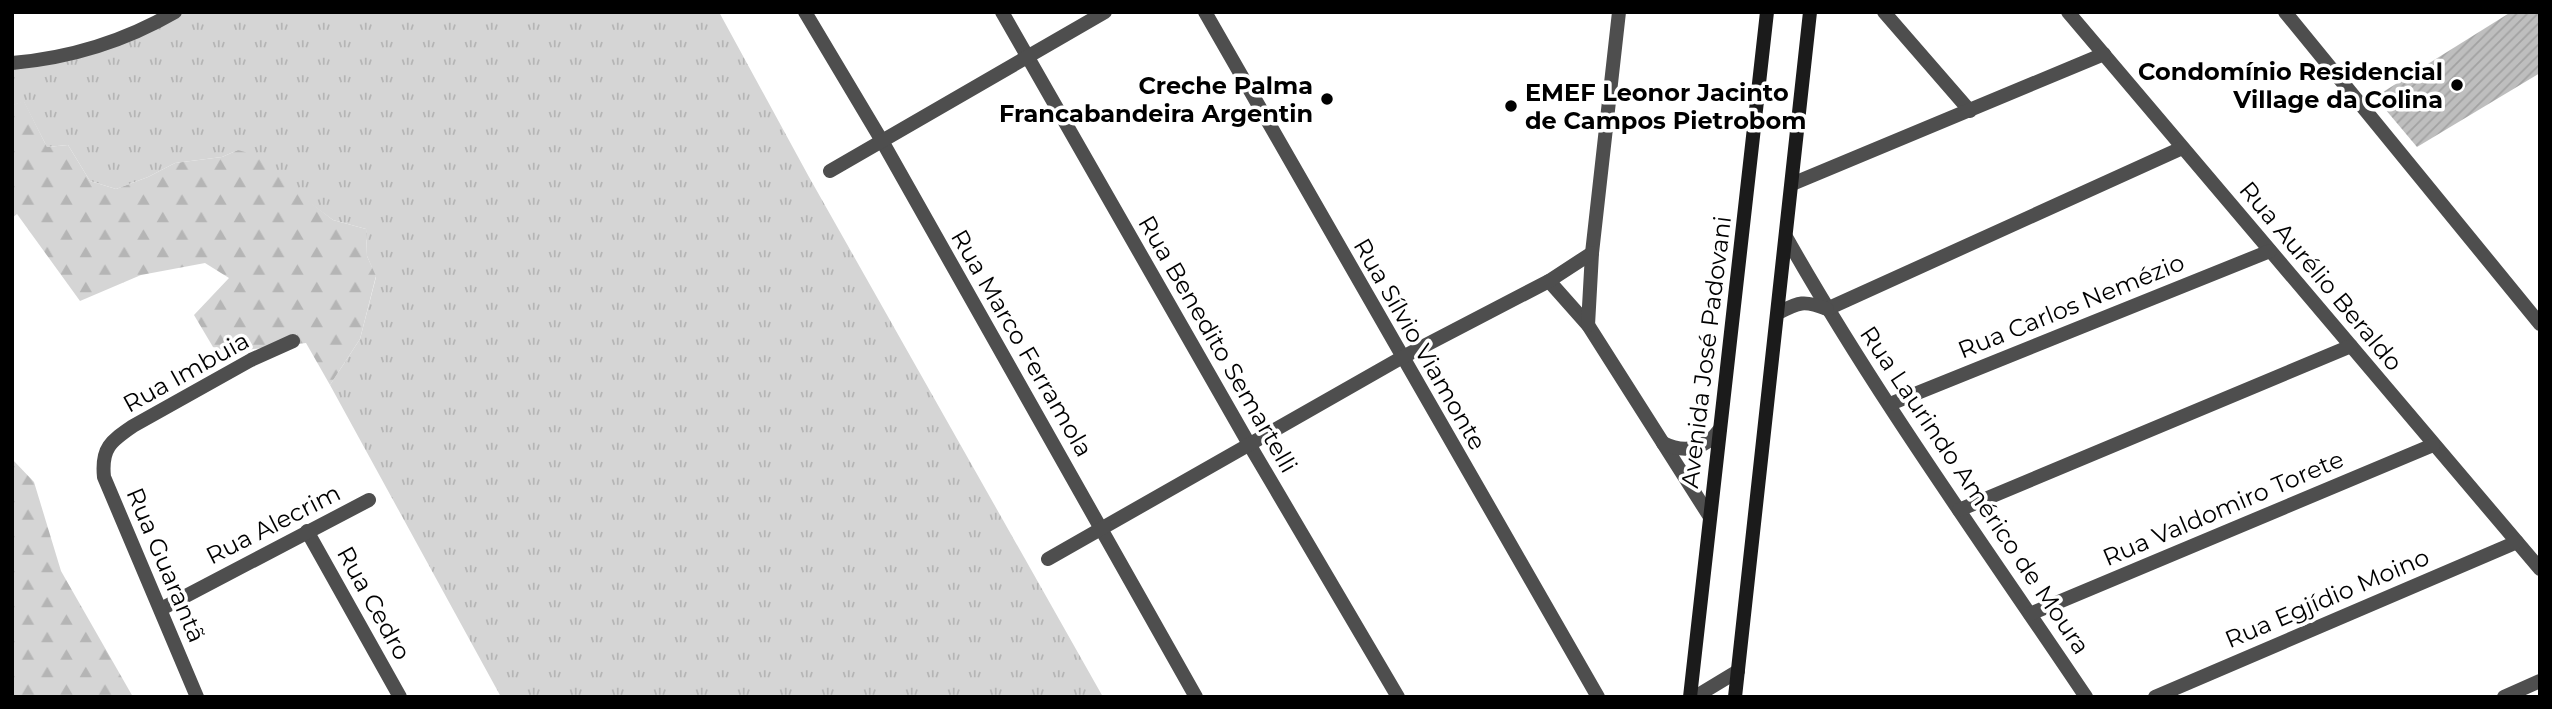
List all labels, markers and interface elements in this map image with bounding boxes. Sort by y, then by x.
place label: Condomínio Residencial Village da Colina [2138,57,2443,114]
place label: Creche Palma Francabandeira Argentin [999,71,1313,128]
marker: Condomínio Residencial Village da Colina [2449,77,2465,93]
place label: EMEF Leonor Jacinto de Campos Pietrobom [1525,78,1806,135]
marker: Creche Palma Francabandeira Argentin [1319,91,1335,107]
marker: EMEF Leonor Jacinto de Campos Pietrobom [1503,98,1519,114]
street label: Rua Aurélio Beraldo [2233,175,2409,377]
street label: Rua Benedito Semartelli [1132,210,1304,478]
street label: Avenida José Padovani [1675,214,1737,490]
street label: Rua Marco Ferramola [945,224,1099,462]
street label: Rua Sílvio Viamonte [1347,233,1493,455]
street label: Rua Carlos Nemézio [1954,247,2188,365]
street label: Rua Laurindo Américo de Moura [1854,320,2096,660]
street label: Rua Imbuia [118,325,254,419]
street label: Rua Valdomiro Torete [2098,444,2348,572]
street label: Rua Alecrim [201,478,345,570]
street label: Rua Guarantã [120,483,212,647]
street label: Rua Cedro [331,541,417,665]
street label: Rua Egjídio Moino [2221,542,2433,654]

